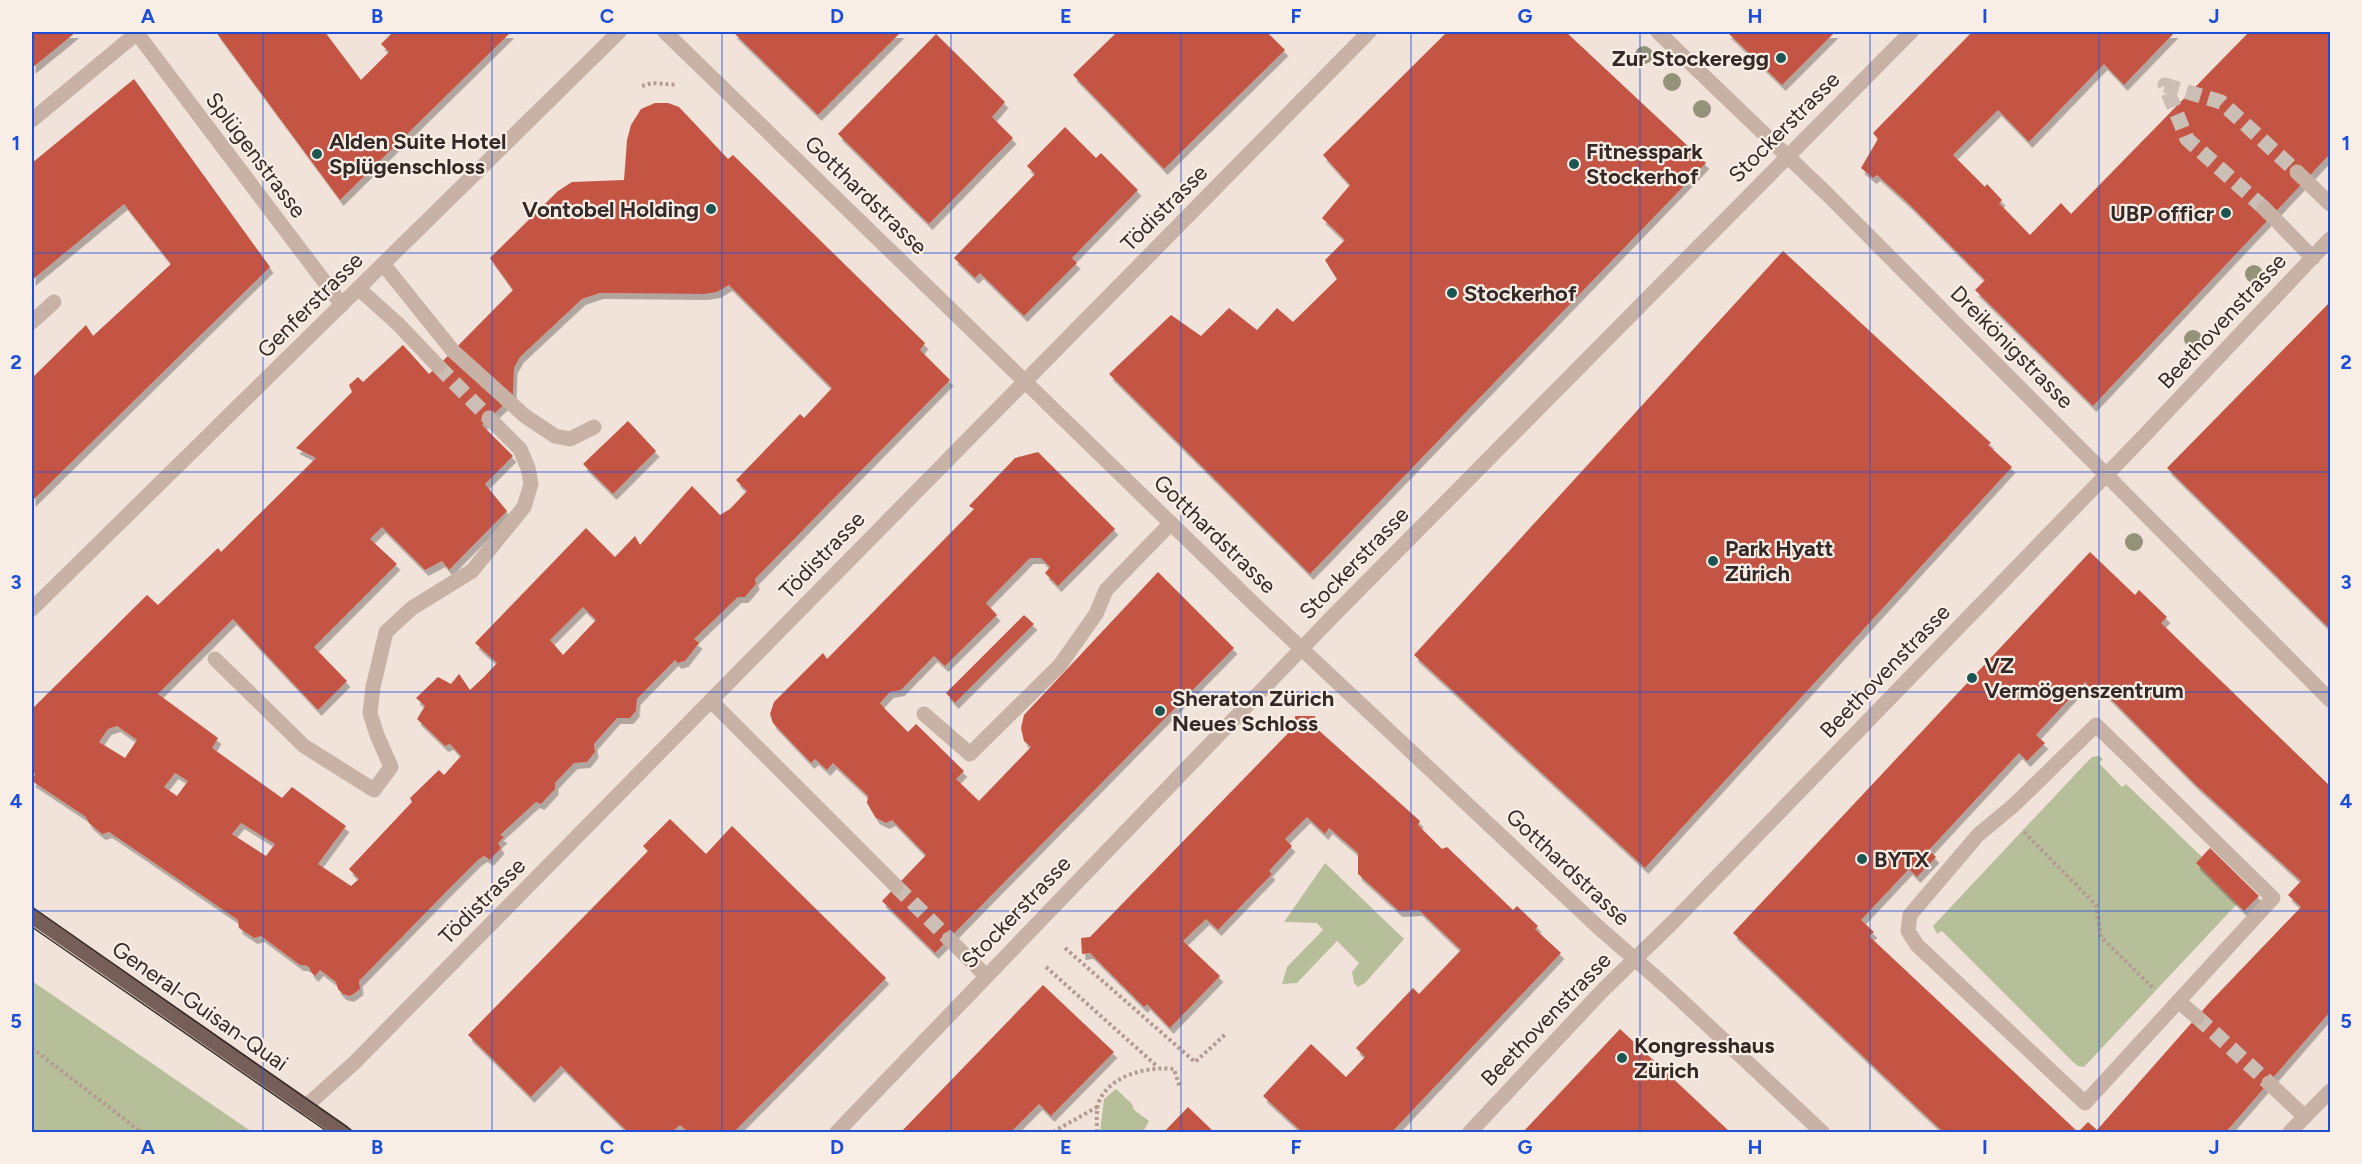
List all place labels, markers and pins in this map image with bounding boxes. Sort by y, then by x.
place label: Zur Stockeregg [1612,45,1769,72]
marker: Zur Stockeregg [1774,51,1788,65]
place label: Alden Suite Hotel Splügenschloss [329,128,506,180]
place label: Fitnesspark Stockerhof [1586,138,1703,190]
marker: Alden Suite Hotel Splügenschloss [310,147,324,161]
marker: Fitnesspark Stockerhof [1567,157,1581,171]
place label: Vontobel Holding [522,196,699,223]
place label: UBP officr [2110,200,2215,227]
marker: Vontobel Holding [704,202,718,216]
marker: UBP officr [2219,206,2233,220]
place label: Stockerhof [1464,280,1577,307]
marker: Stockerhof [1445,286,1459,300]
place label: Park Hyatt Zürich [1725,535,1834,587]
marker: Park Hyatt Zürich [1706,554,1720,568]
place label: VZ Vermögenszentrum [1984,652,2184,704]
marker: VZ Vermögenszentrum [1965,671,1979,685]
place label: Sheraton Zürich Neues Schloss [1172,685,1334,737]
marker: Sheraton Zürich Neues Schloss [1153,704,1167,718]
place label: BYTX [1874,846,1930,873]
marker: BYTX [1855,852,1869,866]
place label: Kongresshaus Zürich [1634,1032,1775,1084]
marker: Kongresshaus Zürich [1615,1051,1629,1065]

